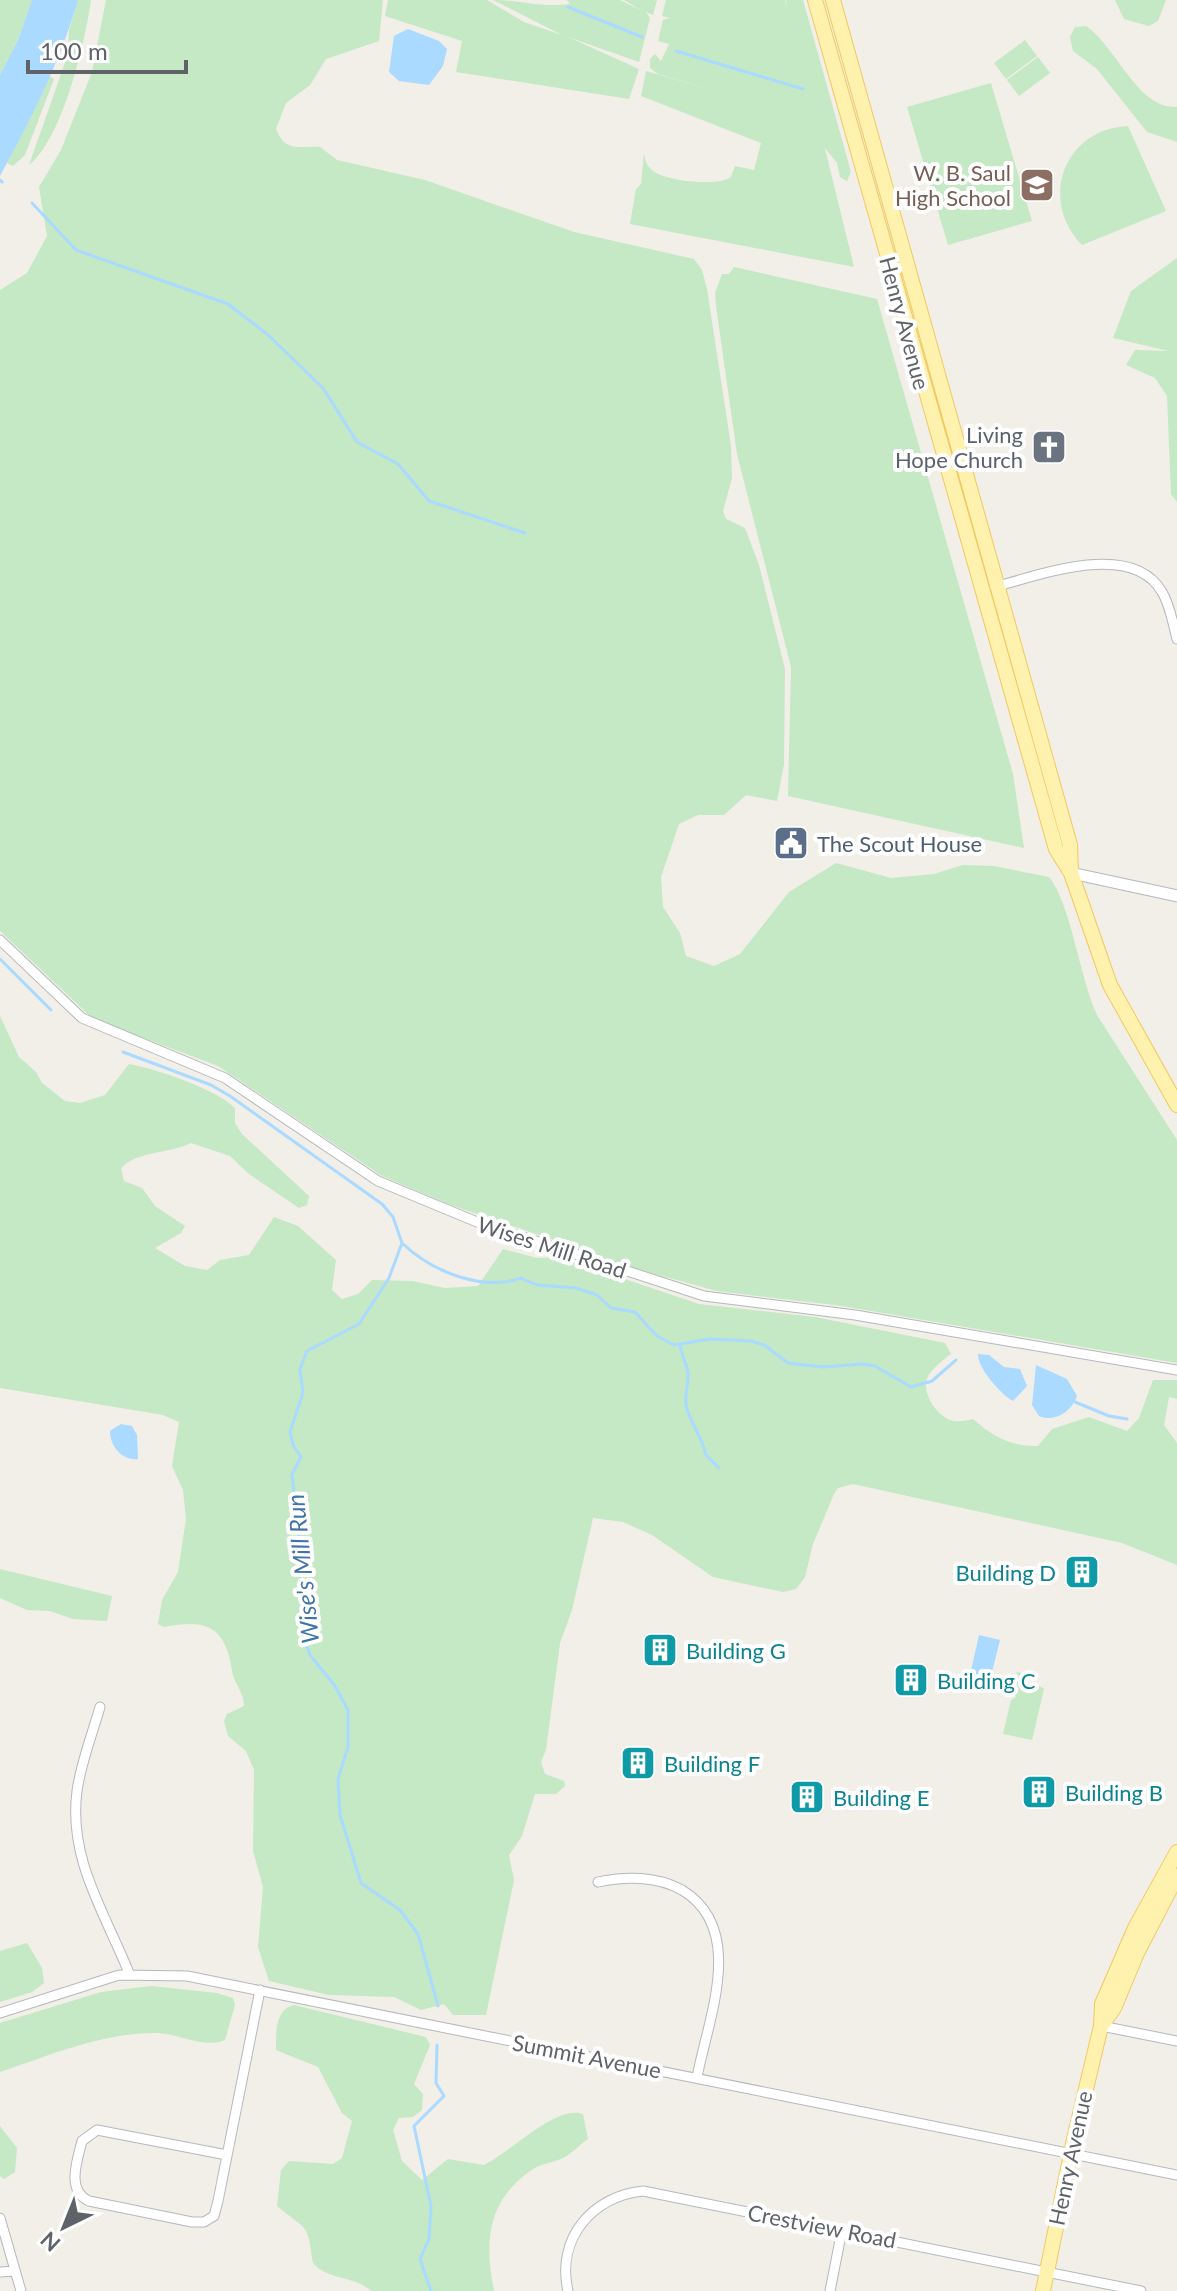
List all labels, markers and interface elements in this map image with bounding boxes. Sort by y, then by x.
scale bar [28,24,186,74]
text: 100 m [40,36,108,65]
place label: W. B. Saul High School [895,159,1011,211]
school or university icon: W. B. Saul High School [1018,166,1056,204]
street label: Henry Avenue [874,253,936,393]
place label: Living Hope Church [895,421,1023,473]
church icon: Living Hope Church [1030,428,1068,466]
public building icon: The Scout House [772,824,810,862]
place label: The Scout House [817,830,982,857]
street label: Wises Mill Road [474,1210,630,1284]
water label: Wise's Mill Run [280,1493,324,1645]
building icon: Building D [1063,1553,1101,1591]
place label: Building D [956,1559,1056,1586]
building icon: Building G [641,1631,679,1669]
place label: Building G [686,1637,786,1664]
building icon: Building C [892,1661,930,1699]
place label: Building C [937,1667,1036,1694]
building icon: Building F [619,1744,657,1782]
place label: Building F [664,1750,760,1777]
building icon: Building B [1020,1773,1058,1811]
building icon: Building E [788,1778,826,1816]
place label: Building B [1065,1779,1163,1806]
place label: Building E [833,1784,929,1811]
street label: Summit Avenue [510,2028,664,2084]
street label: Henry Avenue [1043,2088,1097,2228]
north arrow [24,2187,104,2267]
street label: Crestview Road [745,2198,899,2254]
text: N [35,2226,65,2258]

